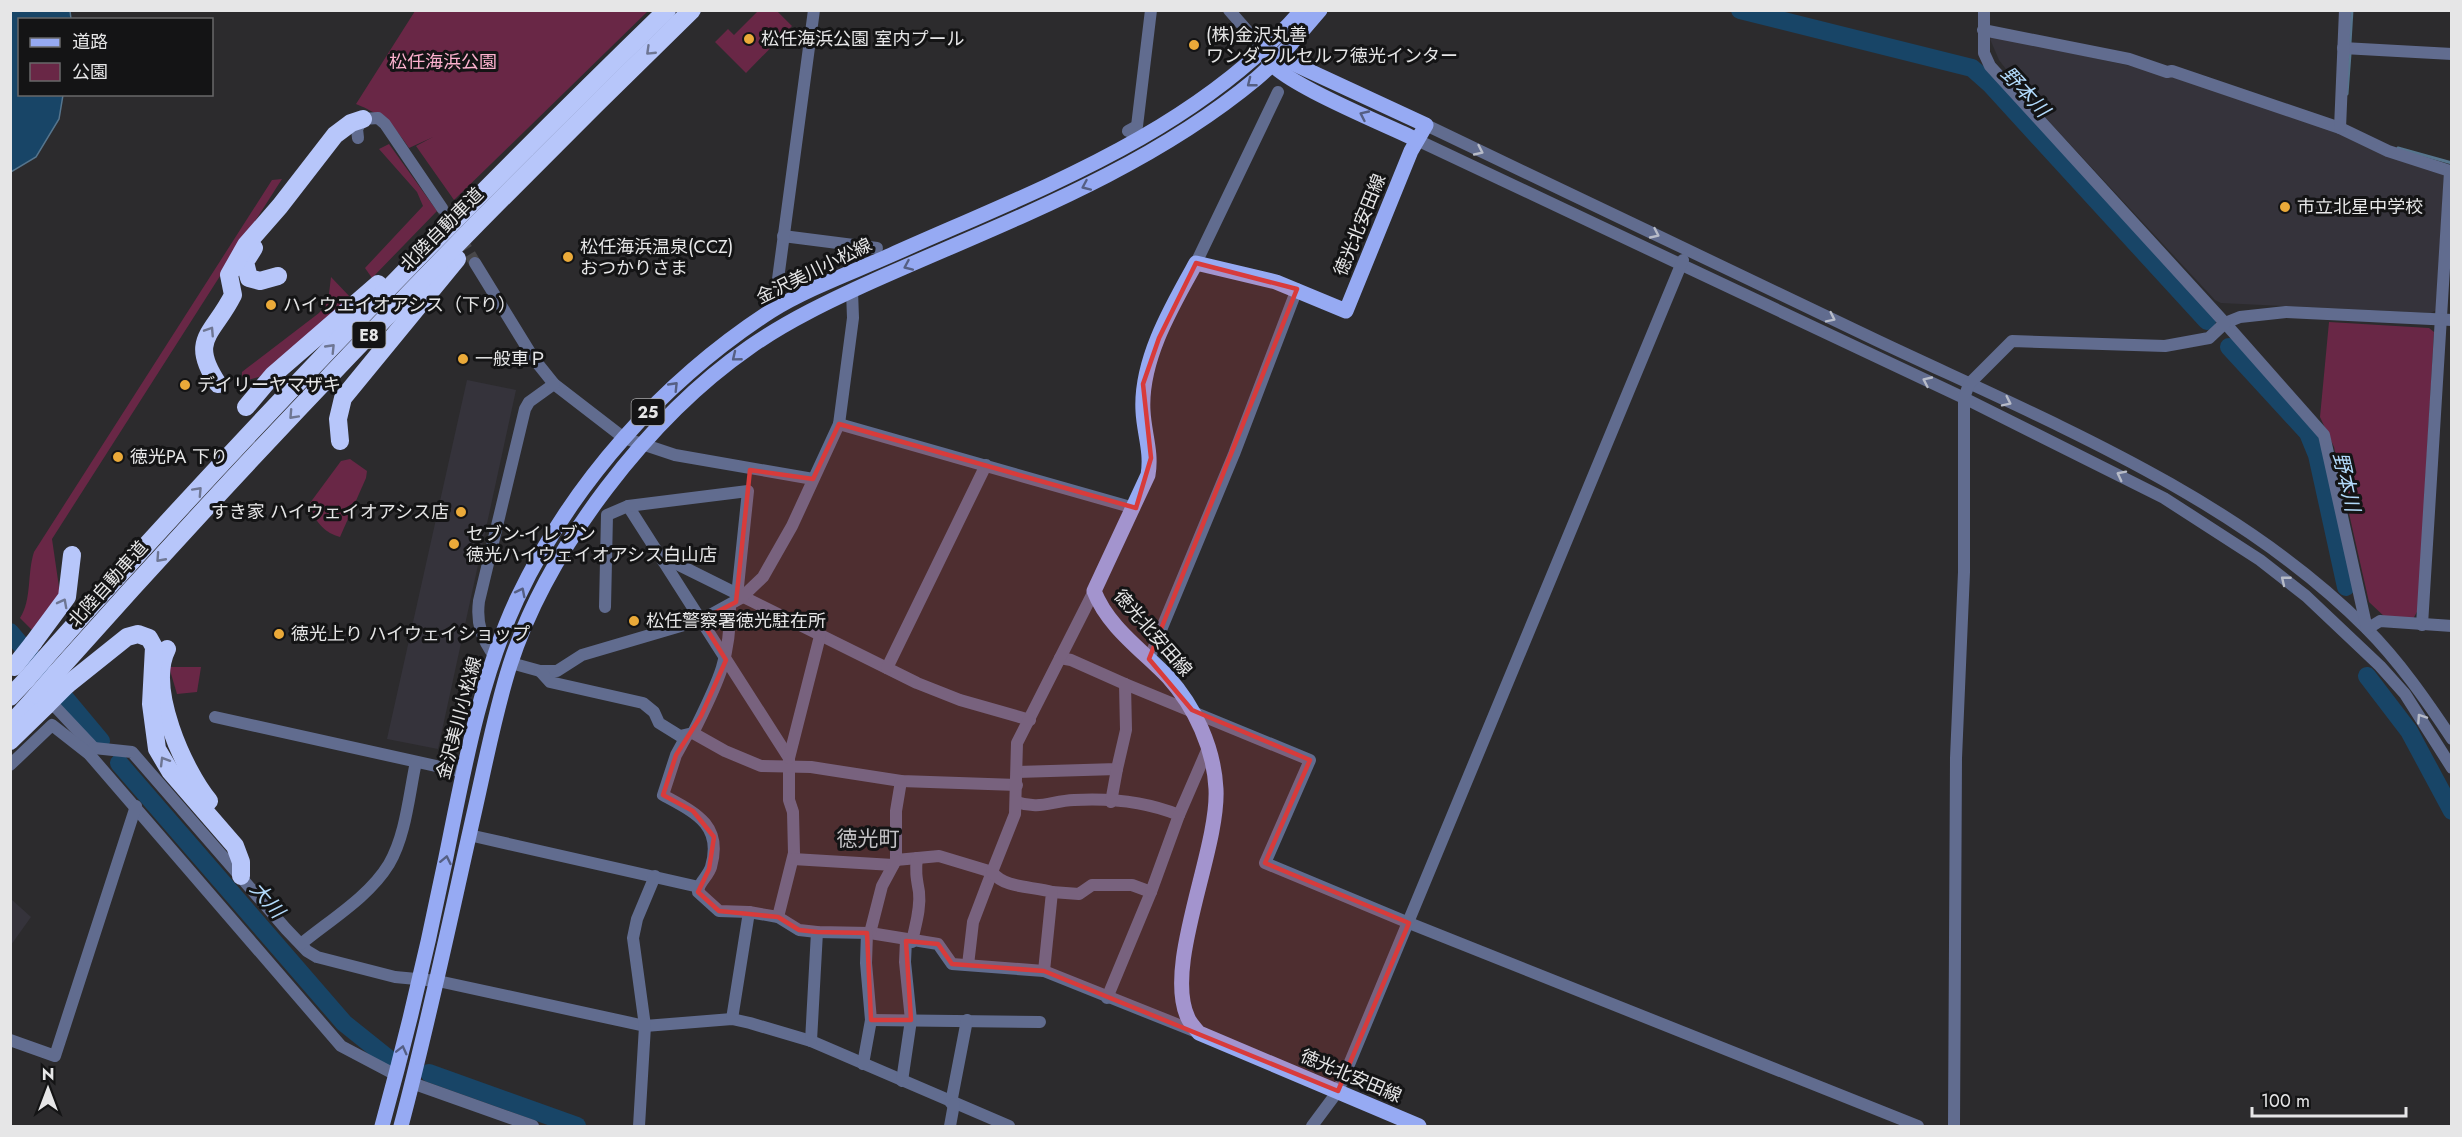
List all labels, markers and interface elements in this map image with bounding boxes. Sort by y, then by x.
legend [18,18,213,96]
place label: (株)金沢丸善 ワンダフルセルフ徳光インター [1206,22,1458,69]
place label: 松任海浜公園 室内プール [761,26,964,52]
text: 道路 [72,29,108,55]
marker: 松任海浜公園 室内プール [742,32,756,46]
marker: (株)金沢丸善 ワンダフルセルフ徳光インター [1187,38,1201,52]
one-way arrow [647,44,658,55]
park label: 松任海浜公園 [389,49,497,75]
text: 公園 [72,59,108,85]
water label: 野本川 [1994,60,2057,125]
one-way arrow [1246,76,1257,87]
one-way arrow [1360,110,1371,122]
one-way arrow [1472,143,1483,155]
street label: 徳光北安田線 [1328,170,1392,280]
one-way arrow [1081,179,1092,191]
street label: 北陸自動車道 [395,182,489,276]
place label: 市立北星中学校 [2297,194,2423,220]
marker: 市立北星中学校 [2278,200,2292,214]
one-way arrow [1648,227,1659,239]
street label: 金沢美川小松線 [752,232,876,310]
place label: 松任海浜温泉(CCZ) おつかりさま [580,234,733,281]
marker: 松任海浜温泉(CCZ) おつかりさま [561,250,575,264]
one-way arrow [903,258,914,270]
place label: ハイウエイオアシス（下り） [283,292,516,318]
marker: ハイウエイオアシス（下り） [264,298,278,312]
one-way arrow [1824,311,1835,323]
road number: E8 [352,322,386,348]
one-way arrow [203,327,214,338]
one-way arrow [324,344,335,355]
place label: 一般車Ｐ [475,346,547,372]
one-way arrow [732,350,743,361]
marker: 一般車Ｐ [456,352,470,366]
place label: デイリーヤマザキ [197,372,341,398]
one-way arrow [1922,376,1933,388]
marker: デイリーヤマザキ [178,378,192,392]
one-way arrow [667,382,678,392]
one-way arrow [2000,395,2011,407]
road number: 25 [632,399,664,425]
one-way arrow [289,409,300,419]
place label: 徳光PA 下り [130,444,228,470]
marker: 徳光PA 下り [111,450,125,464]
water label: 野本川 [2325,450,2367,516]
one-way arrow [2116,471,2127,483]
one-way arrow [191,487,202,497]
place label: すき家 ハイウェイオアシス店 [211,499,449,525]
marker: すき家 ハイウェイオアシス店 [454,505,468,519]
place label: セブン-イレブン 徳光ハイウェイオアシス白山店 [466,521,717,568]
street label: 北陸自動車道 [62,535,154,633]
marker: セブン-イレブン 徳光ハイウェイオアシス白山店 [447,537,461,551]
one-way arrow [156,551,167,562]
one-way arrow [2281,576,2292,587]
street label: 徳光北安田線 [1108,584,1198,682]
one-way arrow [514,587,525,598]
one-way arrow [56,599,67,609]
place label: 松任警察署徳光駐在所 [646,608,826,634]
marker: 松任警察署徳光駐在所 [627,614,641,628]
place label: 徳光上り ハイウェイショップ [291,621,530,647]
marker: 徳光上り ハイウェイショップ [272,627,286,641]
street label: 金沢美川小松線 [430,654,488,782]
one-way arrow [2417,714,2428,725]
one-way arrow [159,756,171,767]
district label: 徳光町 [837,824,900,854]
one-way arrow [438,855,451,865]
water label: 大川 [243,875,292,926]
street label: 徳光北安田線 [1296,1043,1406,1109]
one-way arrow [395,1045,408,1055]
north arrow [18,1059,78,1119]
text: N [42,1063,54,1086]
scale bar [2252,1080,2406,1118]
text: 100 m [2261,1088,2310,1114]

